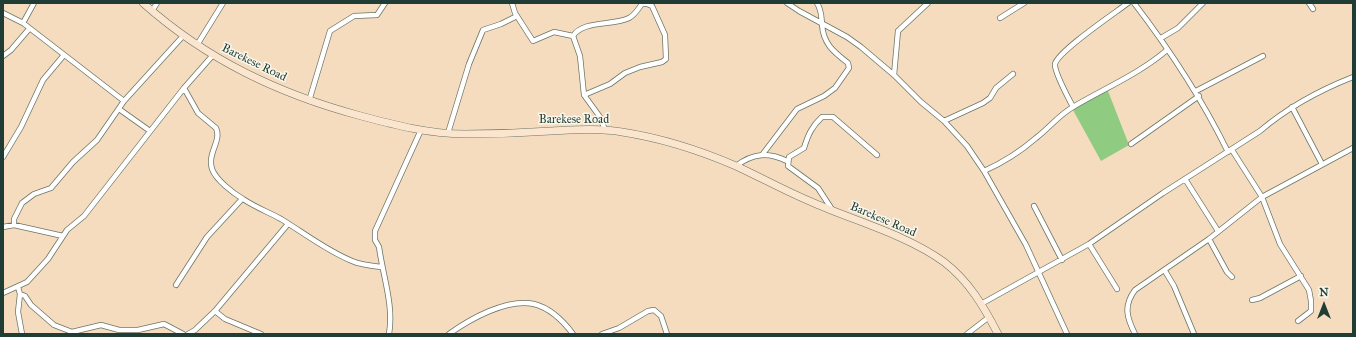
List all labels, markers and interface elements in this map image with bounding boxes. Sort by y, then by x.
street label: Barekese Road [219,41,289,85]
street label: Barekese Road [539,113,609,127]
street label: Barekese Road [848,200,918,240]
north arrow [1304,285,1344,325]
text: N [1319,286,1329,299]

